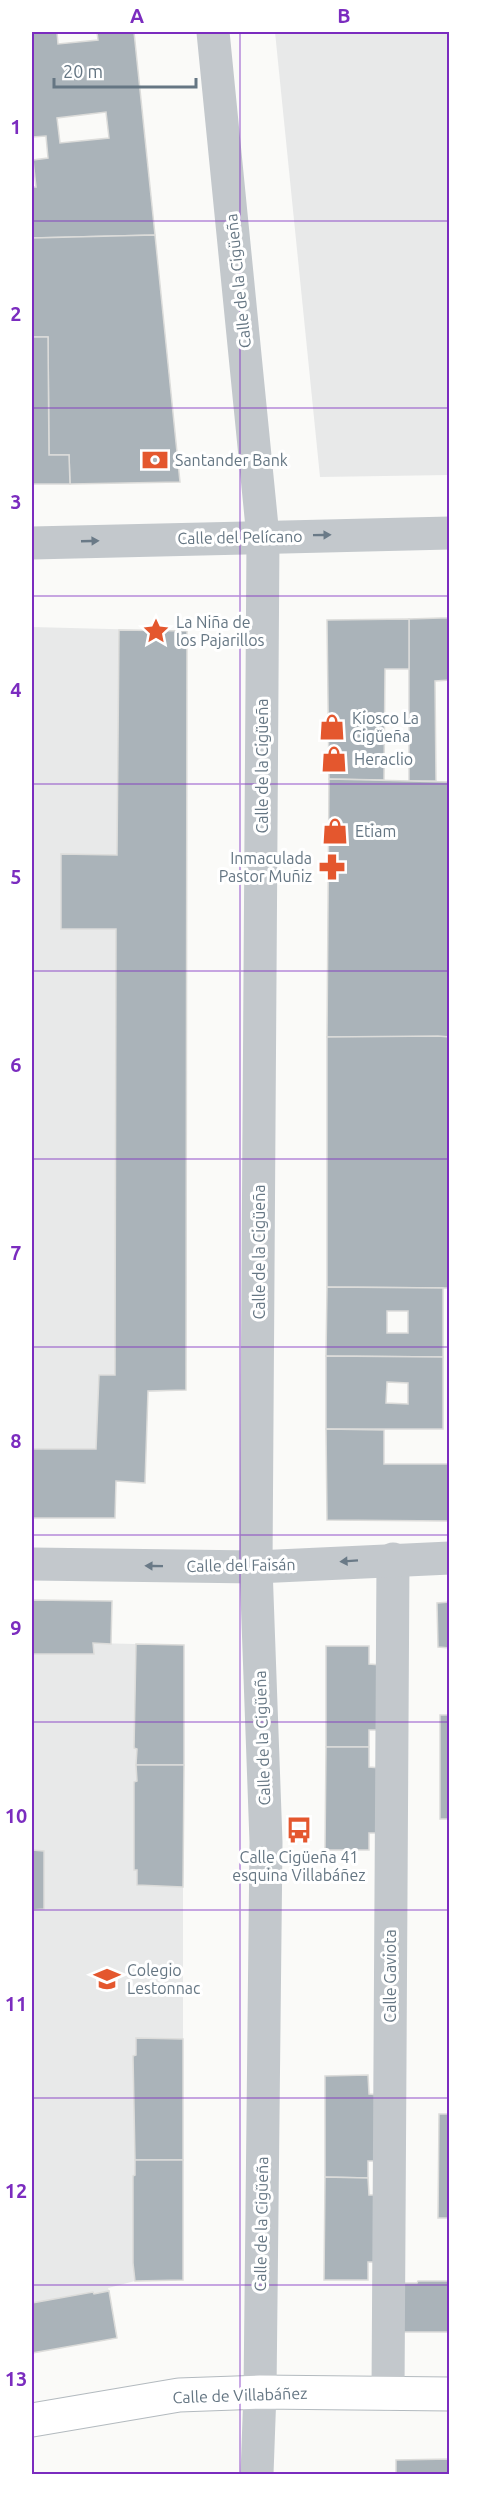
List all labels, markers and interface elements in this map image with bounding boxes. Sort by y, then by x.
text: A [130,4,144,27]
text: B [337,4,351,27]
scale bar [54,51,196,89]
text: 20 m [63,61,103,81]
text: 1 [10,115,22,138]
street label: Calle de la Cigüeña [222,213,254,349]
text: 2 [10,302,22,325]
bank icon: Santander Bank [140,445,170,475]
place label: Santander Bank [175,451,288,469]
text: 3 [10,490,22,513]
street label: Calle del Pelícano [177,527,303,547]
one-way arrow [312,531,331,540]
one-way arrow [80,537,99,546]
place label: La Niña de los Pajarillos [176,613,265,649]
place icon: La Niña de los Pajarillos [141,616,171,646]
text: 4 [10,678,22,701]
street label: Calle de la Cigüeña [253,698,271,834]
place label: Kiosco La Cigüeña [352,709,419,745]
shop icon: Kiosco La Cigüeña [317,712,347,742]
shop icon: Heraclio [319,744,349,774]
place label: Heraclio [354,750,413,768]
shop icon: Etiam [320,816,350,846]
place label: Etiam [355,822,396,840]
place label: Inmaculada Pastor Muñiz [219,849,312,885]
pharmacy icon: Inmaculada Pastor Muñiz [317,852,347,882]
text: 5 [10,865,22,888]
text: 6 [10,1053,22,1076]
street label: Calle de la Cigüeña [250,1184,268,1320]
text: 7 [10,1241,22,1264]
text: 8 [10,1429,22,1452]
street label: Calle del Faisán [186,1555,296,1575]
one-way arrow [340,1557,359,1566]
one-way arrow [145,1561,164,1571]
text: 9 [10,1616,22,1639]
street label: Calle de la Cigüeña [251,1670,273,1806]
text: 10 [5,1804,27,1827]
bus stop icon: Calle Cigüeña 41 esquina Villabáñez [284,1815,314,1845]
place label: Calle Cigüeña 41 esquina Villabáñez [232,1848,366,1884]
street label: Calle Gaviota [381,1929,399,2023]
place label: Colegio Lestonnac [127,1961,201,1997]
school or university icon: Colegio Lestonnac [92,1964,122,1994]
text: 11 [5,1992,27,2015]
street label: Calle de la Cigüeña [251,2156,271,2292]
text: 12 [5,2179,27,2202]
text: 13 [5,2367,27,2390]
street label: Calle de Villabáñez [172,2384,308,2406]

